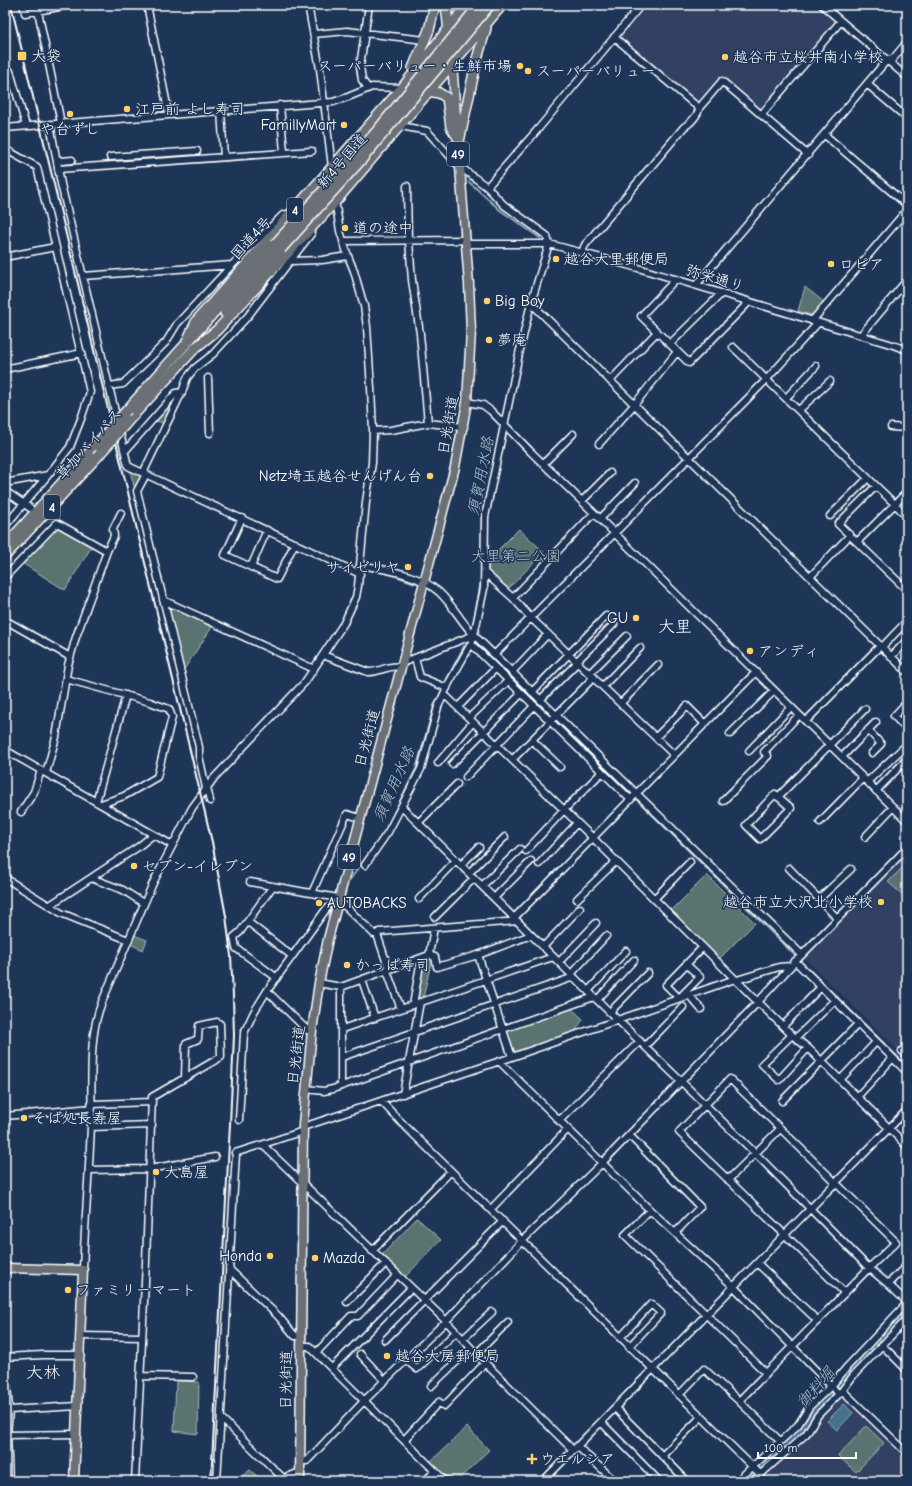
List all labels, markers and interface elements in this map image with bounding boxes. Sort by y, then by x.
place label: 大袋 [31,47,61,65]
place label: 越谷市立桜井南小学校 [733,48,883,66]
marker: 大袋 [16,50,28,62]
marker: 越谷市立桜井南小学校 [720,52,730,62]
place label: スーパーバリュー・生鮮市場 [318,57,512,75]
marker: スーパーバリュー・生鮮市場 [515,61,525,71]
place label: スーパーバリュー [536,62,655,80]
marker: スーパーバリュー [523,66,533,76]
place label: 江戸前 よし寿司 [135,100,245,118]
marker: 江戸前 よし寿司 [122,104,132,114]
marker: や台ずし [65,109,75,119]
place label: FamillyMart [261,116,337,134]
place label: や台ずし [40,120,100,138]
marker: FamillyMart [339,120,349,130]
street label: 新4号国道 [313,130,371,192]
road number: 49 [447,142,469,166]
road number: 4 [287,198,303,222]
street label: 国道4号 [227,213,275,263]
place label: 道の途中 [353,219,413,237]
marker: 道の途中 [340,223,350,233]
place label: 越谷大里郵便局 [564,250,669,268]
marker: 越谷大里郵便局 [551,254,561,264]
place label: ロピア [839,255,884,273]
marker: ロピア [826,259,836,269]
street label: 弥栄通り [684,261,746,295]
place label: Big Boy [495,292,545,310]
marker: Big Boy [482,296,492,306]
place label: 夢庵 [497,331,527,349]
marker: 夢庵 [484,335,494,345]
street label: 日光街道 [434,394,462,456]
street label: 草加バイパス [52,405,126,483]
water label: 須賀用水路 [465,434,498,517]
place label: Netz埼玉越谷せんげん台 [259,467,422,485]
marker: Netz埼玉越谷せんげん台 [425,471,435,481]
road number: 4 [44,495,60,519]
park label: 大里第二公園 [471,547,561,565]
place label: サイゼリヤ [326,558,400,576]
marker: サイゼリヤ [403,562,413,572]
place label: GU [607,609,628,627]
marker: GU [631,613,641,623]
district label: 大里 [658,617,692,636]
place label: アンディ [758,642,819,660]
marker: アンディ [745,646,755,656]
street label: 日光街道 [351,707,383,769]
water label: 須賀用水路 [369,743,419,825]
road number: 49 [338,845,360,869]
place label: セブン-イレブン [142,857,253,875]
marker: セブン-イレブン [129,861,139,871]
place label: 越谷市立大沢北小学校 [723,893,873,911]
place label: AUTOBACKS [327,894,407,912]
marker: 越谷市立大沢北小学校 [876,897,886,907]
marker: AUTOBACKS [314,898,324,908]
place label: かっぱ寿司 [355,956,430,974]
marker: かっぱ寿司 [342,960,352,970]
street label: 日光街道 [283,1024,309,1086]
place label: そば処長寿屋 [32,1109,122,1127]
marker: そば処長寿屋 [19,1113,29,1123]
place label: 大島屋 [164,1163,209,1181]
marker: 大島屋 [151,1167,161,1177]
place label: Honda [219,1247,262,1265]
place label: Mazda [323,1249,365,1267]
marker: Honda [265,1251,275,1261]
marker: Mazda [310,1253,320,1263]
place label: ファミリーマート [76,1281,196,1299]
marker: ファミリーマート [63,1285,73,1295]
place label: 越谷大房郵便局 [395,1347,500,1365]
street label: 日光街道 [276,1350,296,1410]
marker: 越谷大房郵便局 [382,1351,392,1361]
district label: 大林 [26,1363,60,1382]
water label: 御料堀 [793,1363,839,1412]
scale bar [758,1434,856,1460]
text: 100 m [764,1441,797,1455]
place label: ウエルシア [540,1450,615,1468]
marker: ウエルシア [527,1454,537,1464]

